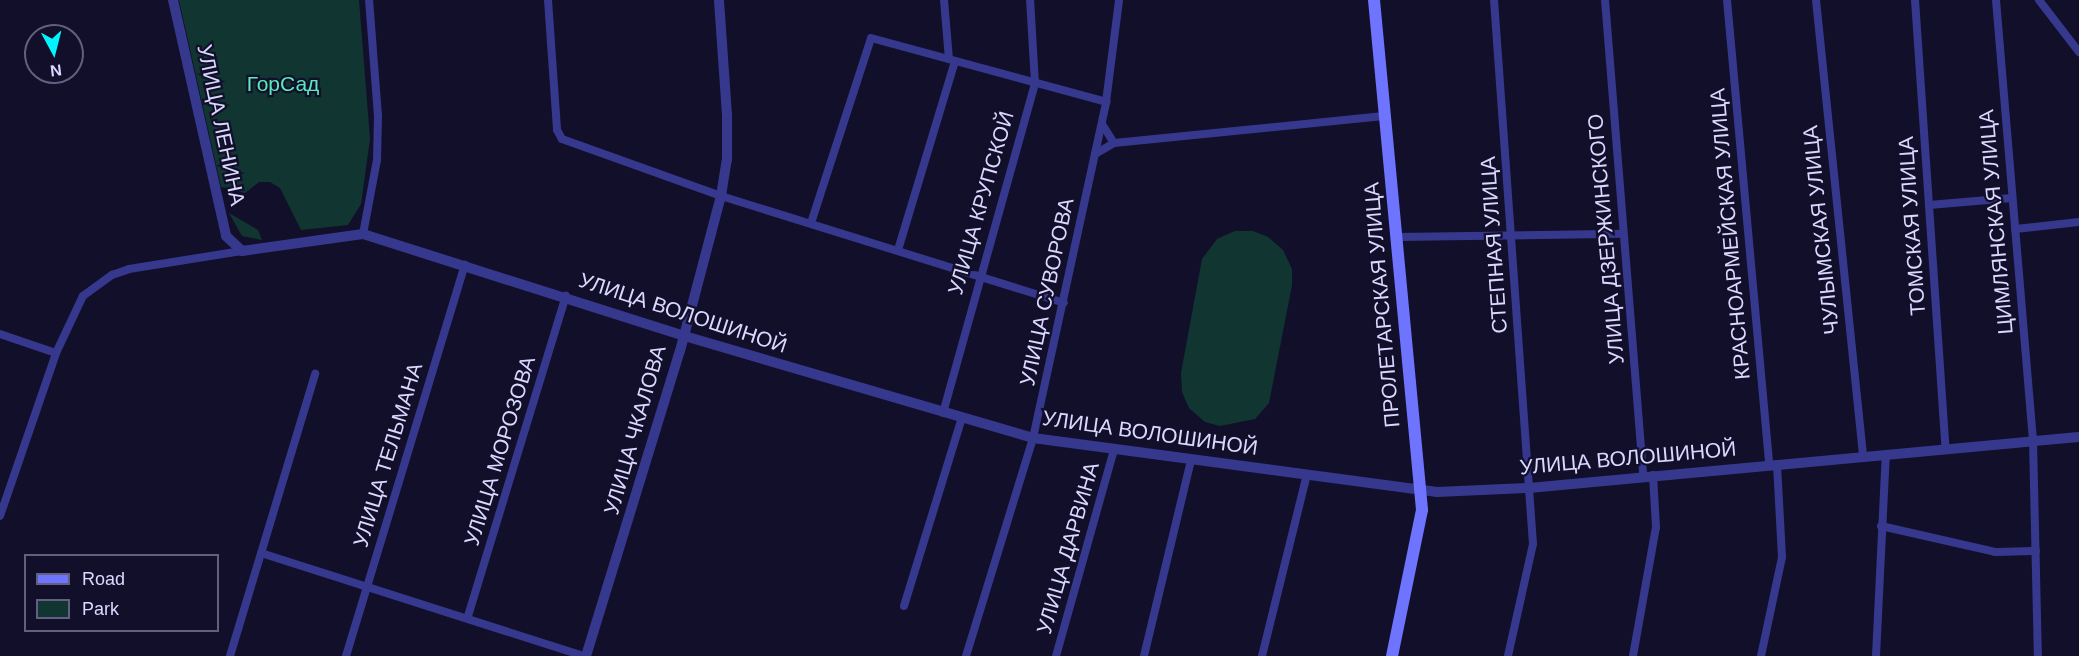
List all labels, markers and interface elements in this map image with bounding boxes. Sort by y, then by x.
north arrow [24,24,84,84]
street label: УЛИЦА ЛЕНИНА [192,42,250,208]
text: N [49,61,63,80]
park label: ГорСад [247,71,319,97]
street label: КРАСНОАРМЕЙСКАЯ УЛИЦА [1705,87,1755,381]
street label: УЛИЦА КРУПСКОЙ [943,108,1019,298]
street label: ЦИМЛЯНСКАЯ УЛИЦА [1974,108,2018,336]
street label: УЛИЦА ДЗЕРЖИНСКОГО [1582,113,1630,365]
street label: ЧУЛЫМСКАЯ УЛИЦА [1797,124,1845,336]
street label: ТОМСКАЯ УЛИЦА [1893,136,1931,316]
street label: СТЕПНАЯ УЛИЦА [1475,156,1513,334]
street label: ПРОЛЕТАРСКАЯ УЛИЦА [1359,181,1405,429]
street label: УЛИЦА СУВОРОВА [1015,196,1079,388]
street label: УЛИЦА ВОЛОШИНОЙ [576,267,790,359]
street label: УЛИЦА ЧКАЛОВА [599,342,671,518]
street label: УЛИЦА МОРОЗОВА [459,353,541,549]
street label: УЛИЦА ТЕЛЬМАНА [348,360,428,550]
street label: УЛИЦА ВОЛОШИНОЙ [1041,405,1259,461]
street label: УЛИЦА ВОЛОШИНОЙ [1519,436,1737,480]
street label: УЛИЦА ДАРВИНА [1031,459,1105,637]
legend [24,554,219,632]
text: Road [82,569,125,589]
text: Park [82,599,119,619]

